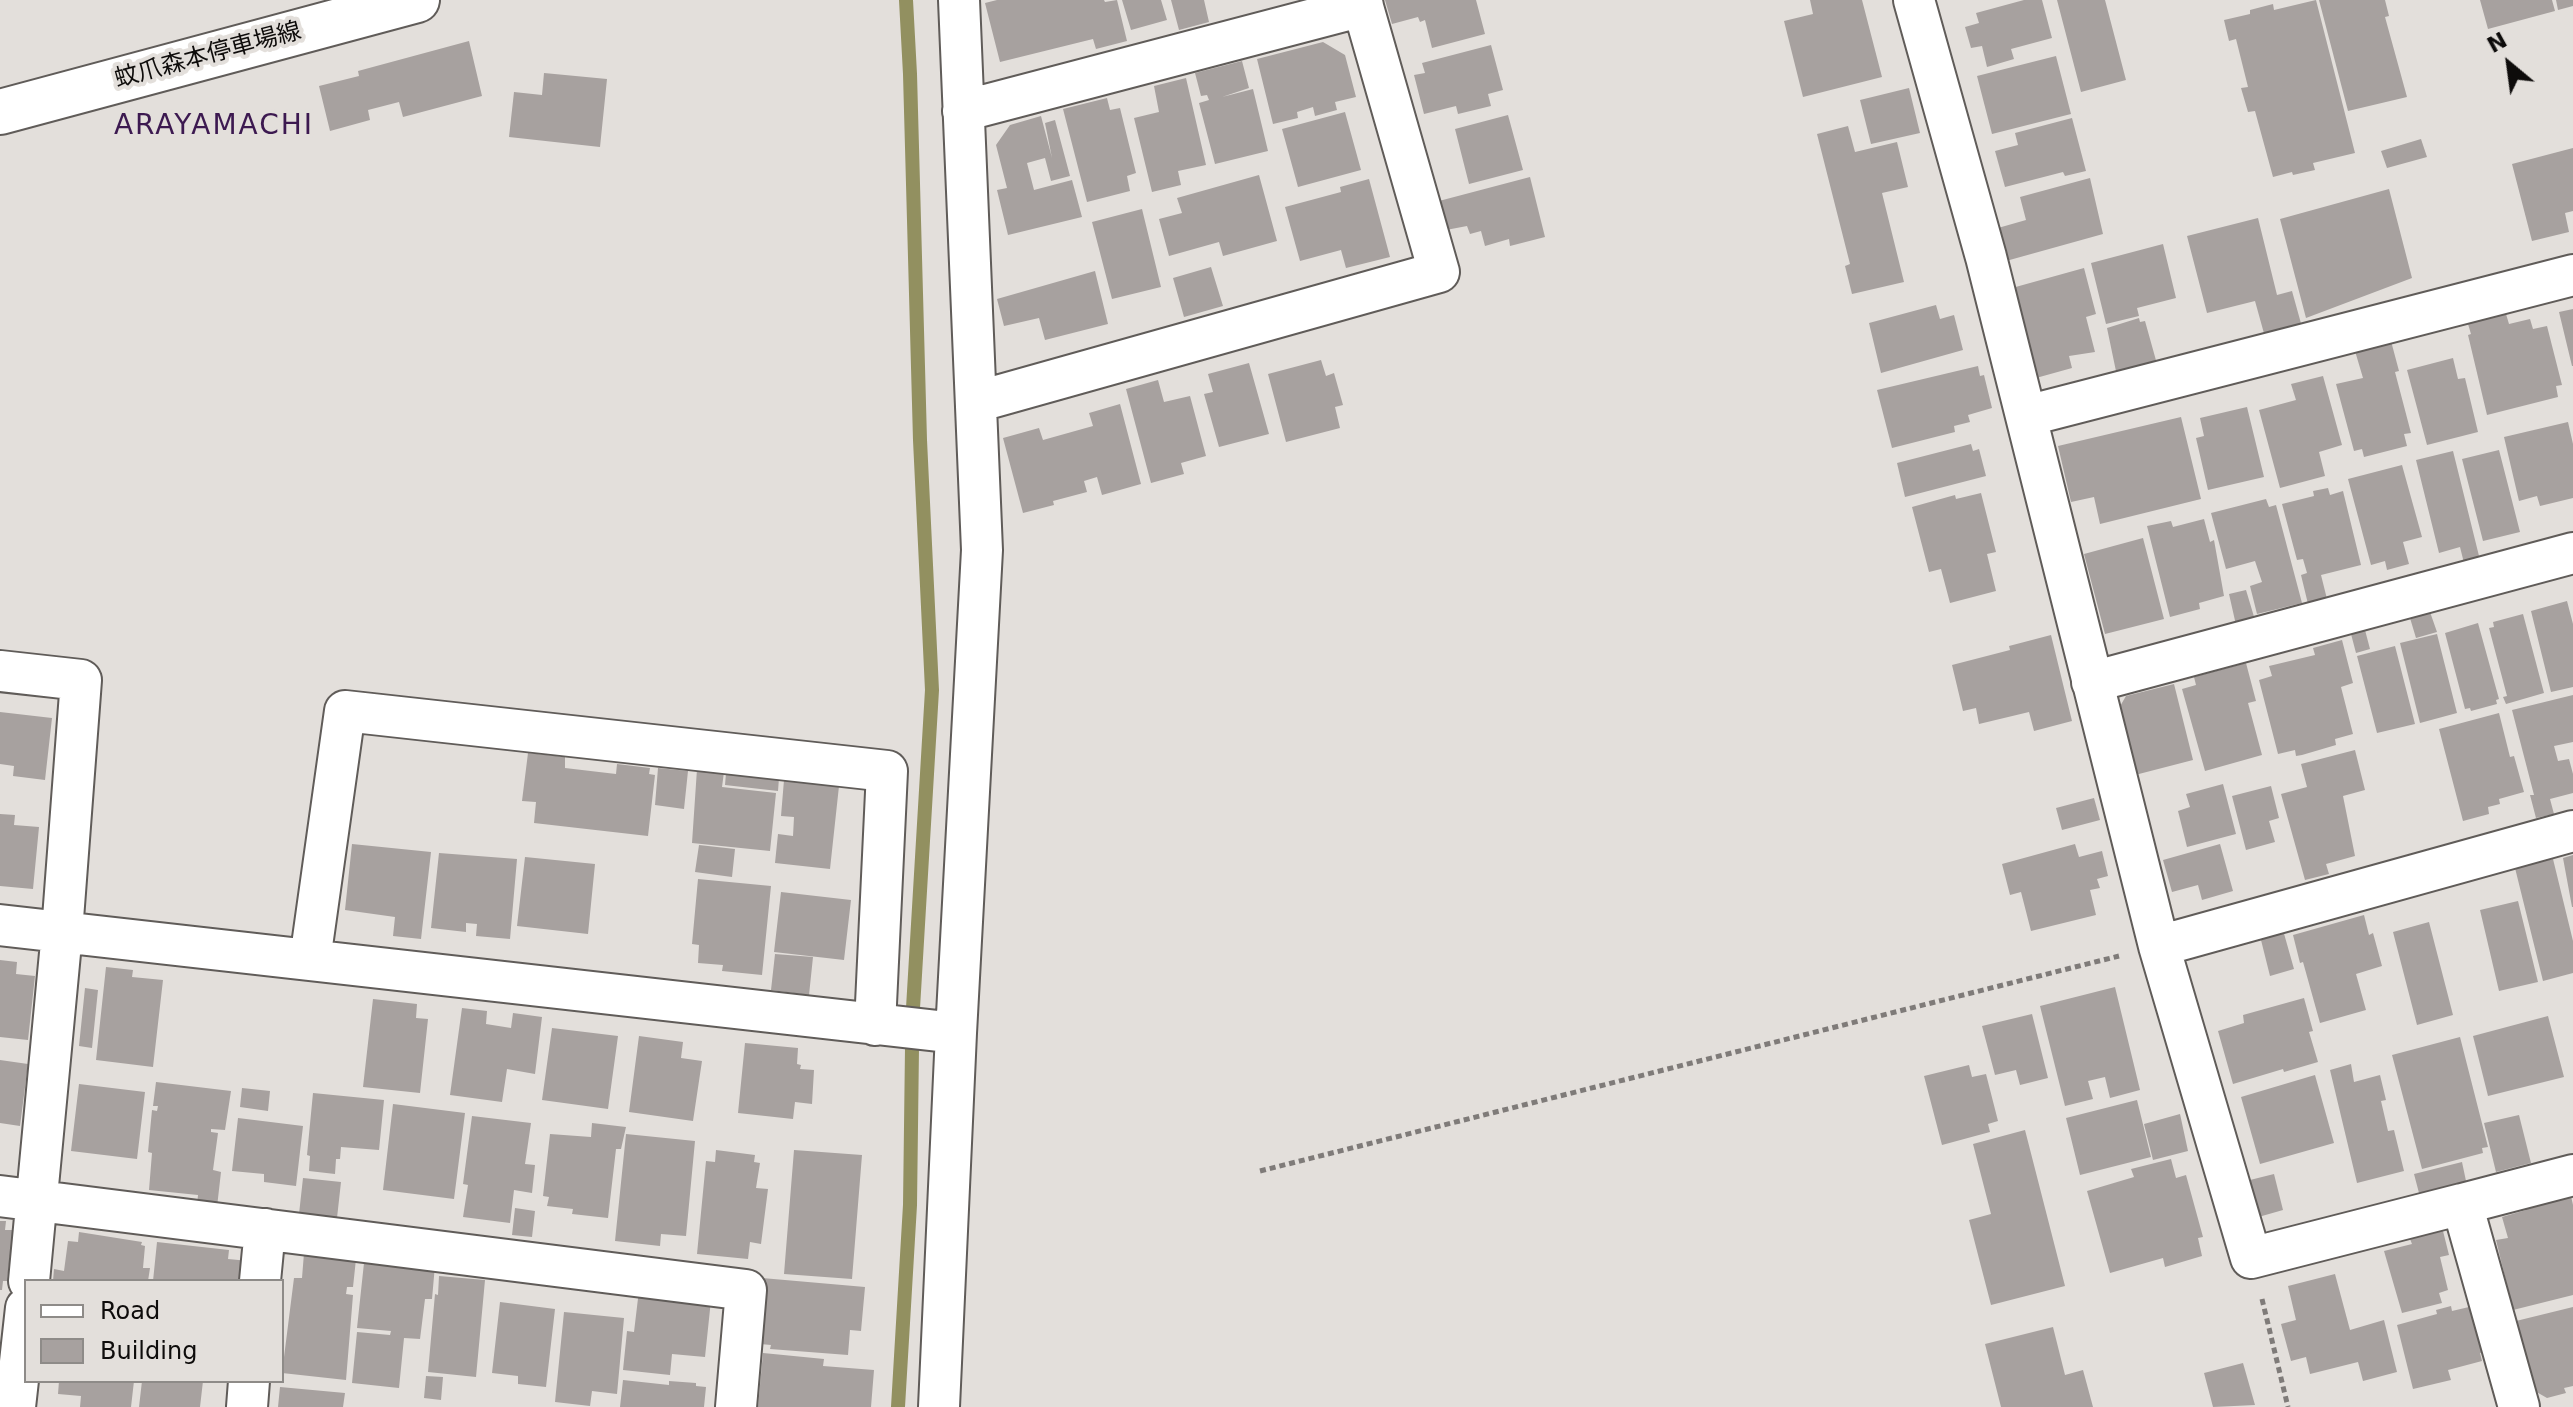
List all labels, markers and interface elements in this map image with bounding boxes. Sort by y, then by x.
street label: 蚊爪森本停車場線 [112,17,304,95]
north arrow [2469,24,2549,104]
text: N [2483,27,2511,58]
district label: ARAYAMACHI [114,110,314,144]
legend [24,1279,284,1383]
text: Road [100,1297,160,1325]
text: Building [100,1337,197,1365]

